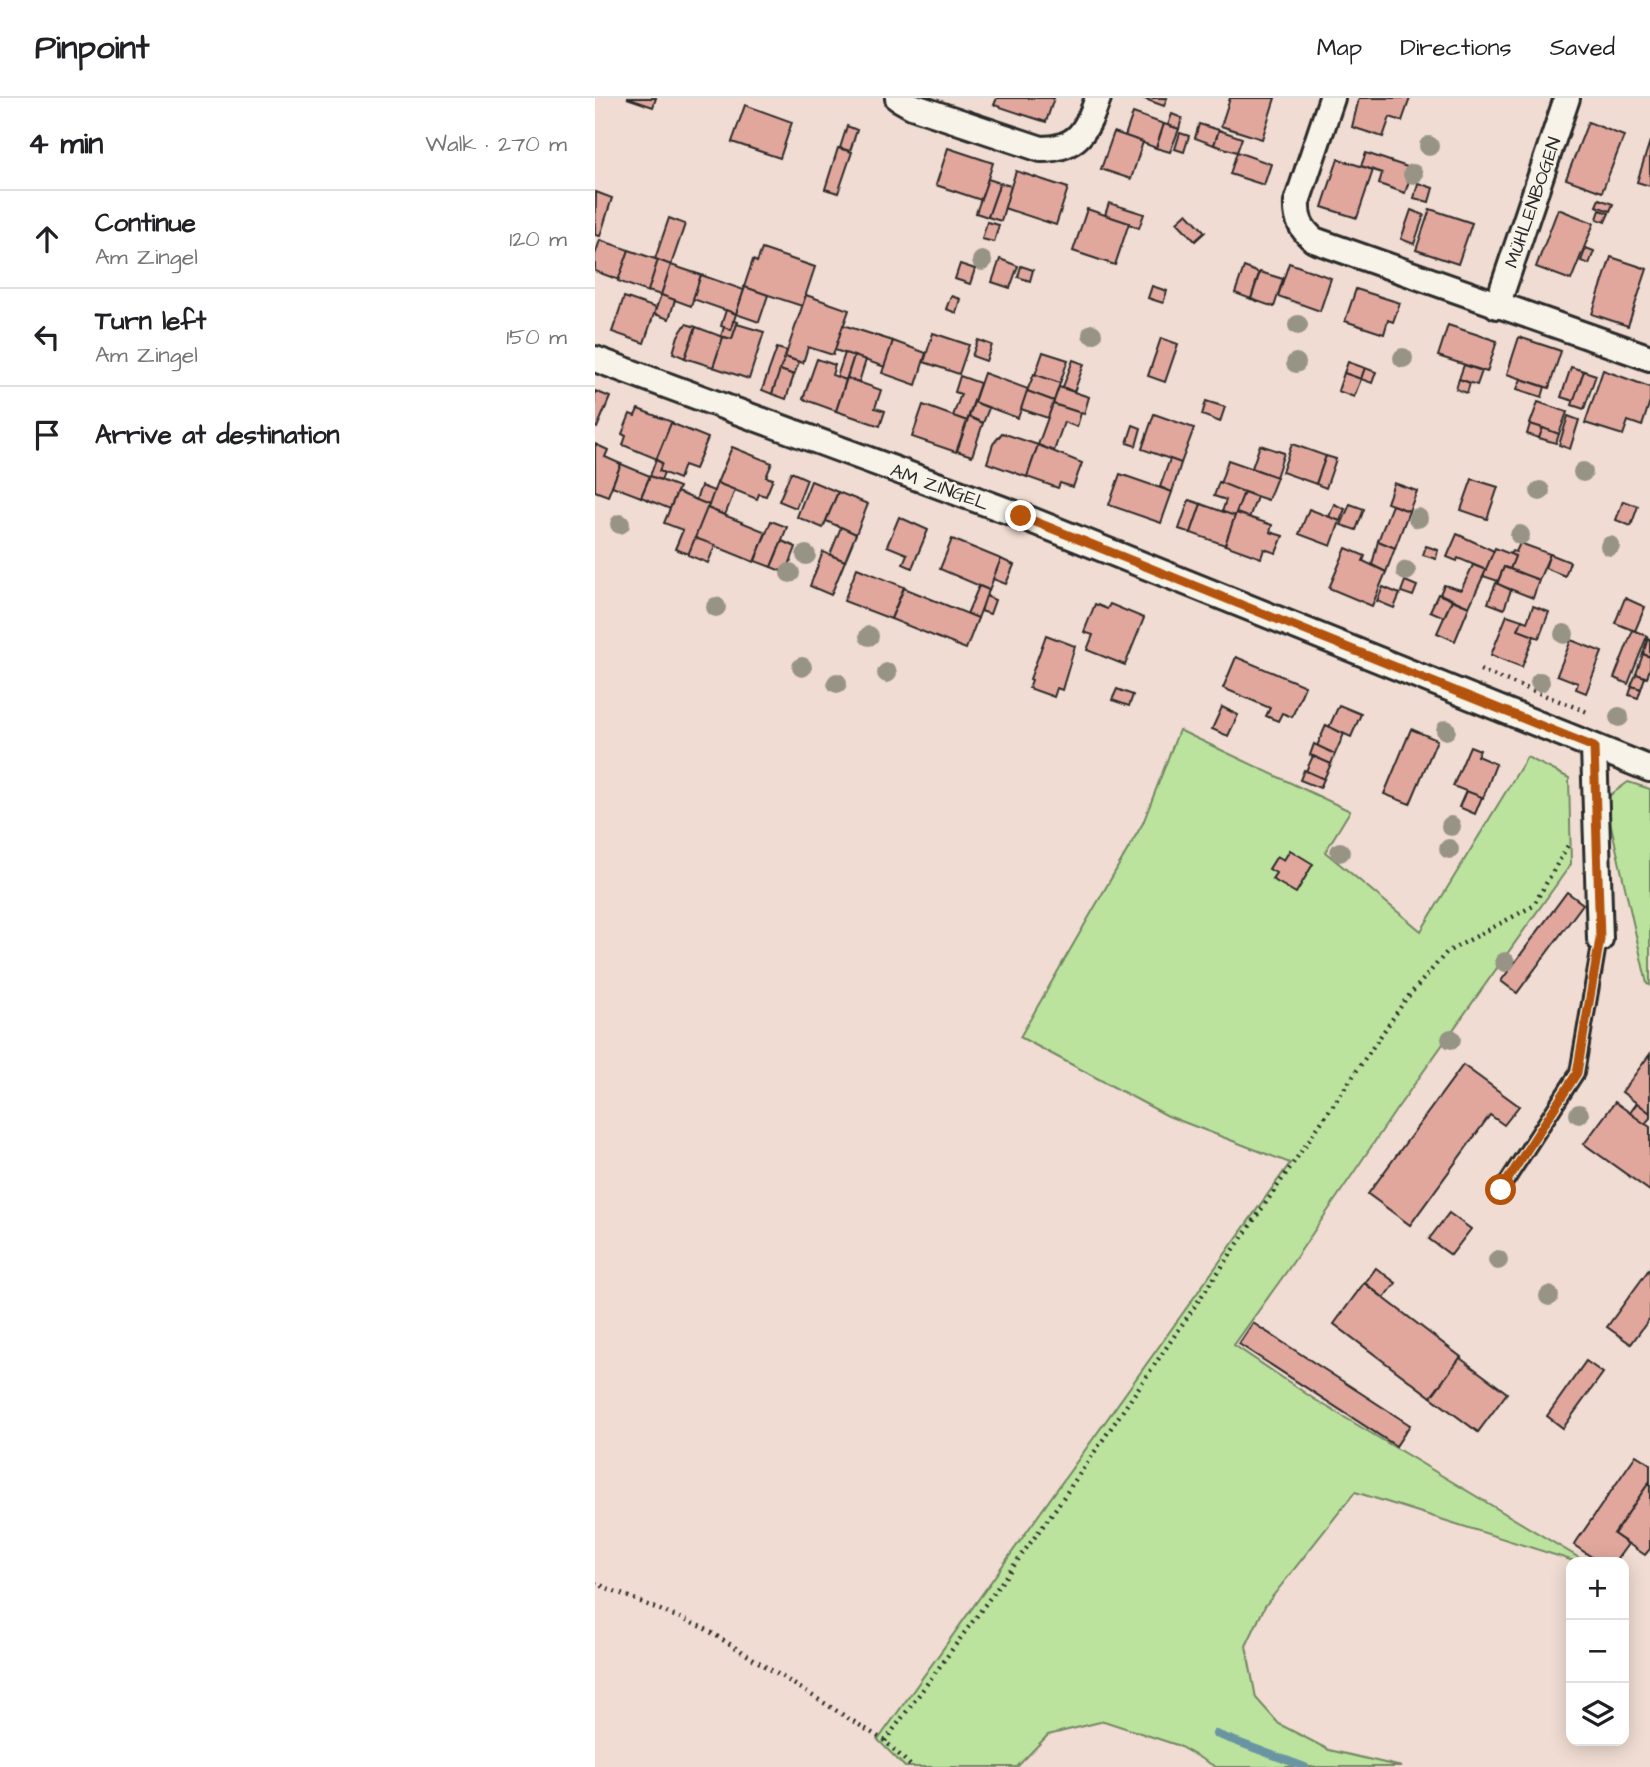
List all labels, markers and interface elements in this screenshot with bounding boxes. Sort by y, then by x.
text: Pinpoint [35,25,149,71]
text: Map [1317,31,1362,65]
text: Directions [1400,31,1512,65]
text: Saved [1550,31,1615,65]
text: 4 min [28,123,103,165]
text: Walk · 270 m [425,128,567,160]
street label: MÜHLENBOGEN [1498,133,1568,272]
text: Continue [95,205,196,241]
icon: ahead [28,220,66,258]
text: 120 m [509,223,567,255]
text: Am Zingel [95,241,198,273]
text: Turn left [95,303,206,339]
icon: left [28,318,66,356]
text: 150 m [506,321,567,353]
text: Am Zingel [95,339,198,371]
icon: arrive [28,416,66,454]
text: Arrive at destination [95,417,340,453]
street label: AM ZINGEL [887,457,992,518]
route end [1005,500,1036,531]
route start [1485,1174,1516,1205]
map controls [1566,1557,1629,1746]
button: + [1566,1557,1629,1620]
button: − [1566,1620,1629,1683]
button: layers [1566,1683,1629,1746]

